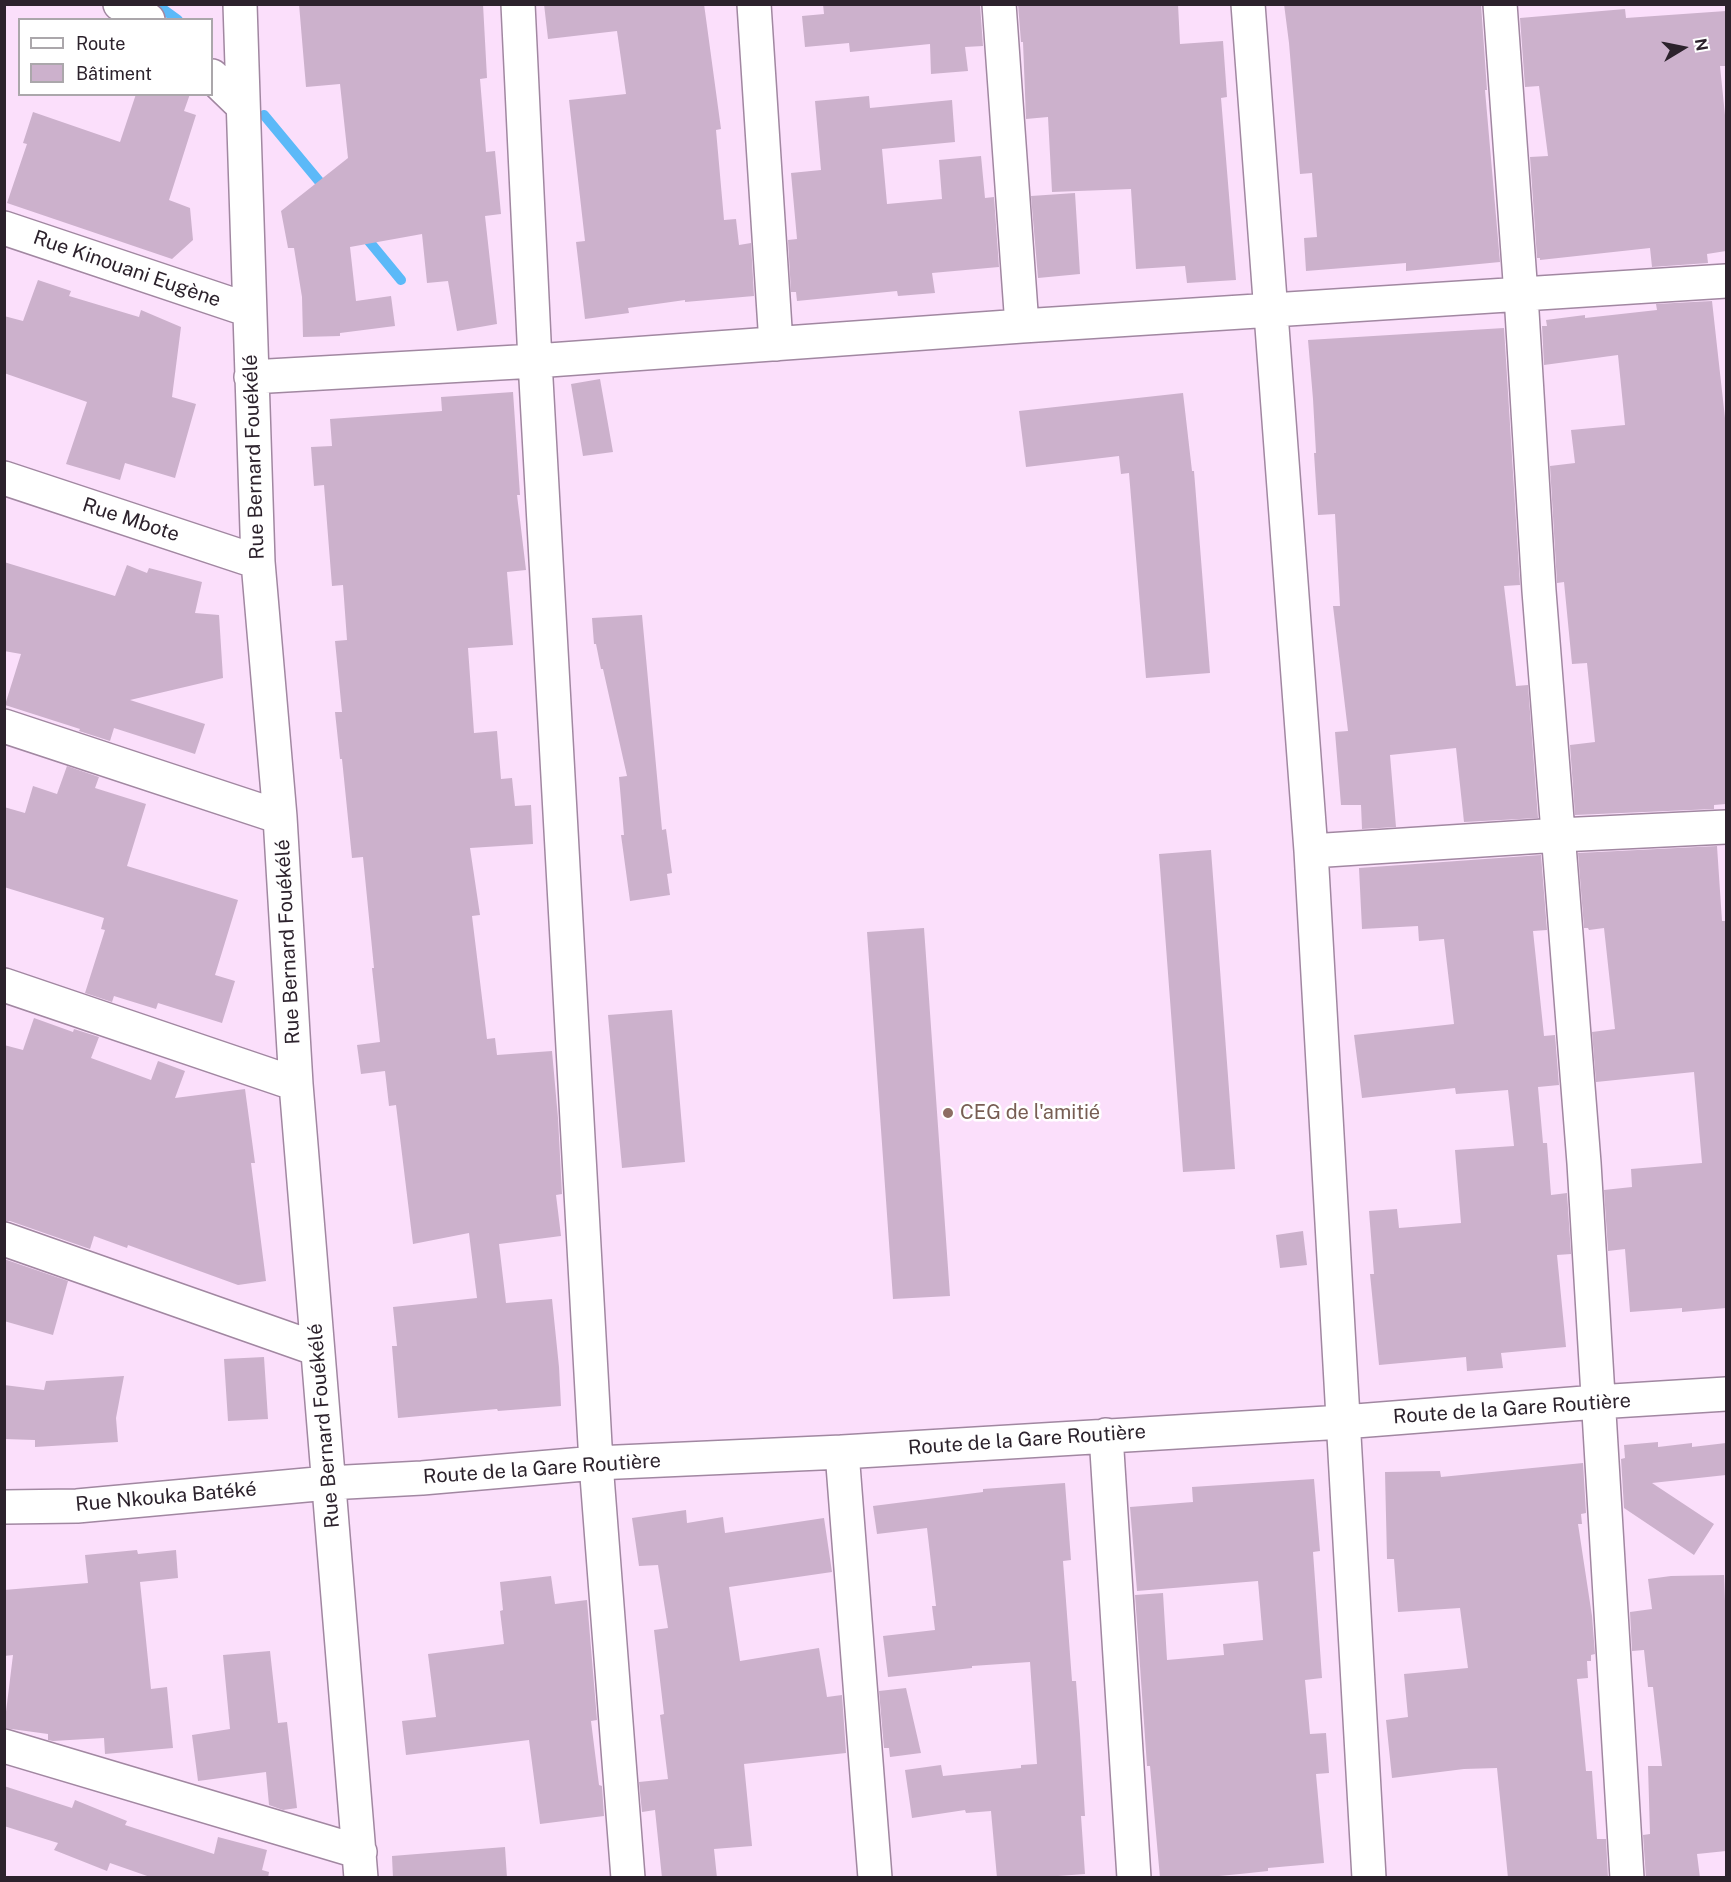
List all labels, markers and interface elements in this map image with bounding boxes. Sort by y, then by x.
legend [18,18,213,96]
north arrow [1653,18,1713,78]
text: Route [76,33,125,54]
text: N [1691,37,1712,53]
text: Bâtiment [76,63,152,84]
street label: Rue Kinouani Eugène [30,226,224,312]
street label: Rue Bernard Fouékélé [238,354,270,560]
street label: Rue Mbote [80,493,182,547]
street label: Rue Bernard Fouékélé [271,839,305,1045]
place label: CEG de l'amitié [960,1101,1100,1125]
marker: CEG de l'amitié [941,1106,955,1120]
street label: Rue Bernard Fouékélé [303,1323,345,1529]
street label: Route de la Gare Routière [1392,1389,1632,1429]
street label: Route de la Gare Routière [907,1420,1147,1460]
street label: Route de la Gare Routière [422,1449,662,1489]
street label: Rue Nkouka Batéké [74,1477,258,1517]

